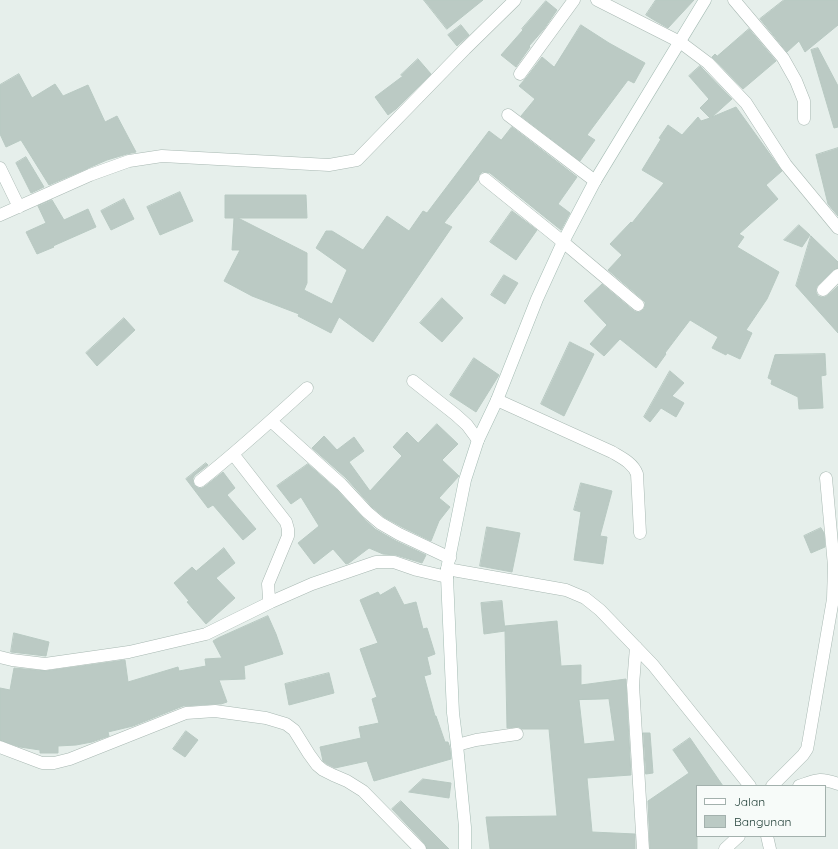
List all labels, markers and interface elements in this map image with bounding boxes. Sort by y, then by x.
legend [696,785,826,837]
text: Jalan [734,794,765,809]
text: Bangunan [734,814,791,829]

